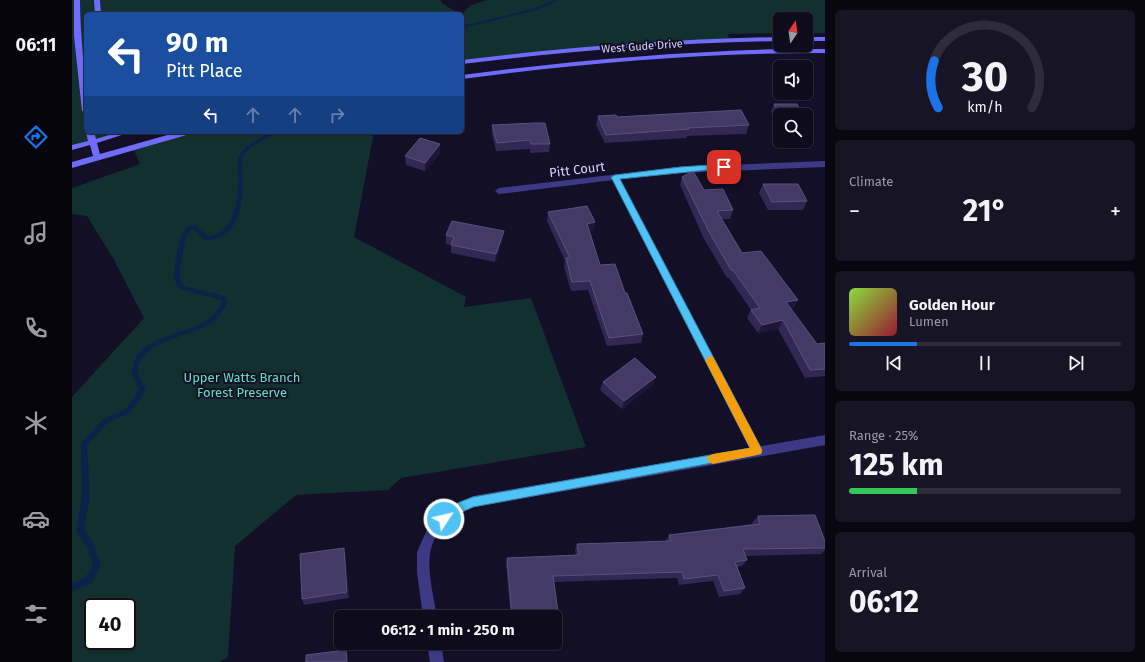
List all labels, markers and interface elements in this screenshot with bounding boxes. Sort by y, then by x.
north arrow [773,12,813,52]
map controls [773,12,813,148]
text: 90 m [166,26,228,59]
icon: left [100,28,152,80]
text: 06:11 [16,34,56,56]
street label: West Gude Drive [601,37,683,56]
text: 30 [961,52,1008,102]
text: Pitt Place [166,60,243,82]
button: sound [773,60,813,100]
text: km/h [967,99,1003,116]
icon: left [200,104,222,126]
icon: ahead [242,104,264,126]
icon: ahead [284,104,306,126]
icon: right [326,104,348,126]
button: search [773,108,813,148]
icon: directions [22,123,50,151]
pin [707,150,741,184]
icon: arrive [713,156,735,178]
street label: Pitt Court [548,159,606,180]
text: Climate [849,174,893,189]
text: 21° [963,193,1007,229]
text: − [849,198,860,225]
text: + [1110,198,1121,225]
icon: music [22,219,50,247]
text: Golden Hour [909,296,995,314]
icon: phone [22,314,50,342]
text: Lumen [909,314,949,329]
icon: previous [883,352,905,374]
icon: pause [974,352,996,374]
icon: next [1065,352,1087,374]
park label: Upper Watts Branch Forest Preserve [184,370,300,400]
icon: climate [22,409,50,437]
text: Range · 25% [849,428,919,443]
text: 125 km [849,447,944,483]
position arrow [423,498,465,540]
icon: car [22,505,50,533]
text: Arrival [849,565,887,580]
text: 06:12 [849,584,919,620]
speed limit sign: 40 [84,598,136,650]
icon: filters [22,600,50,628]
text: 06:12 · 1 min · 250 m [381,621,515,639]

